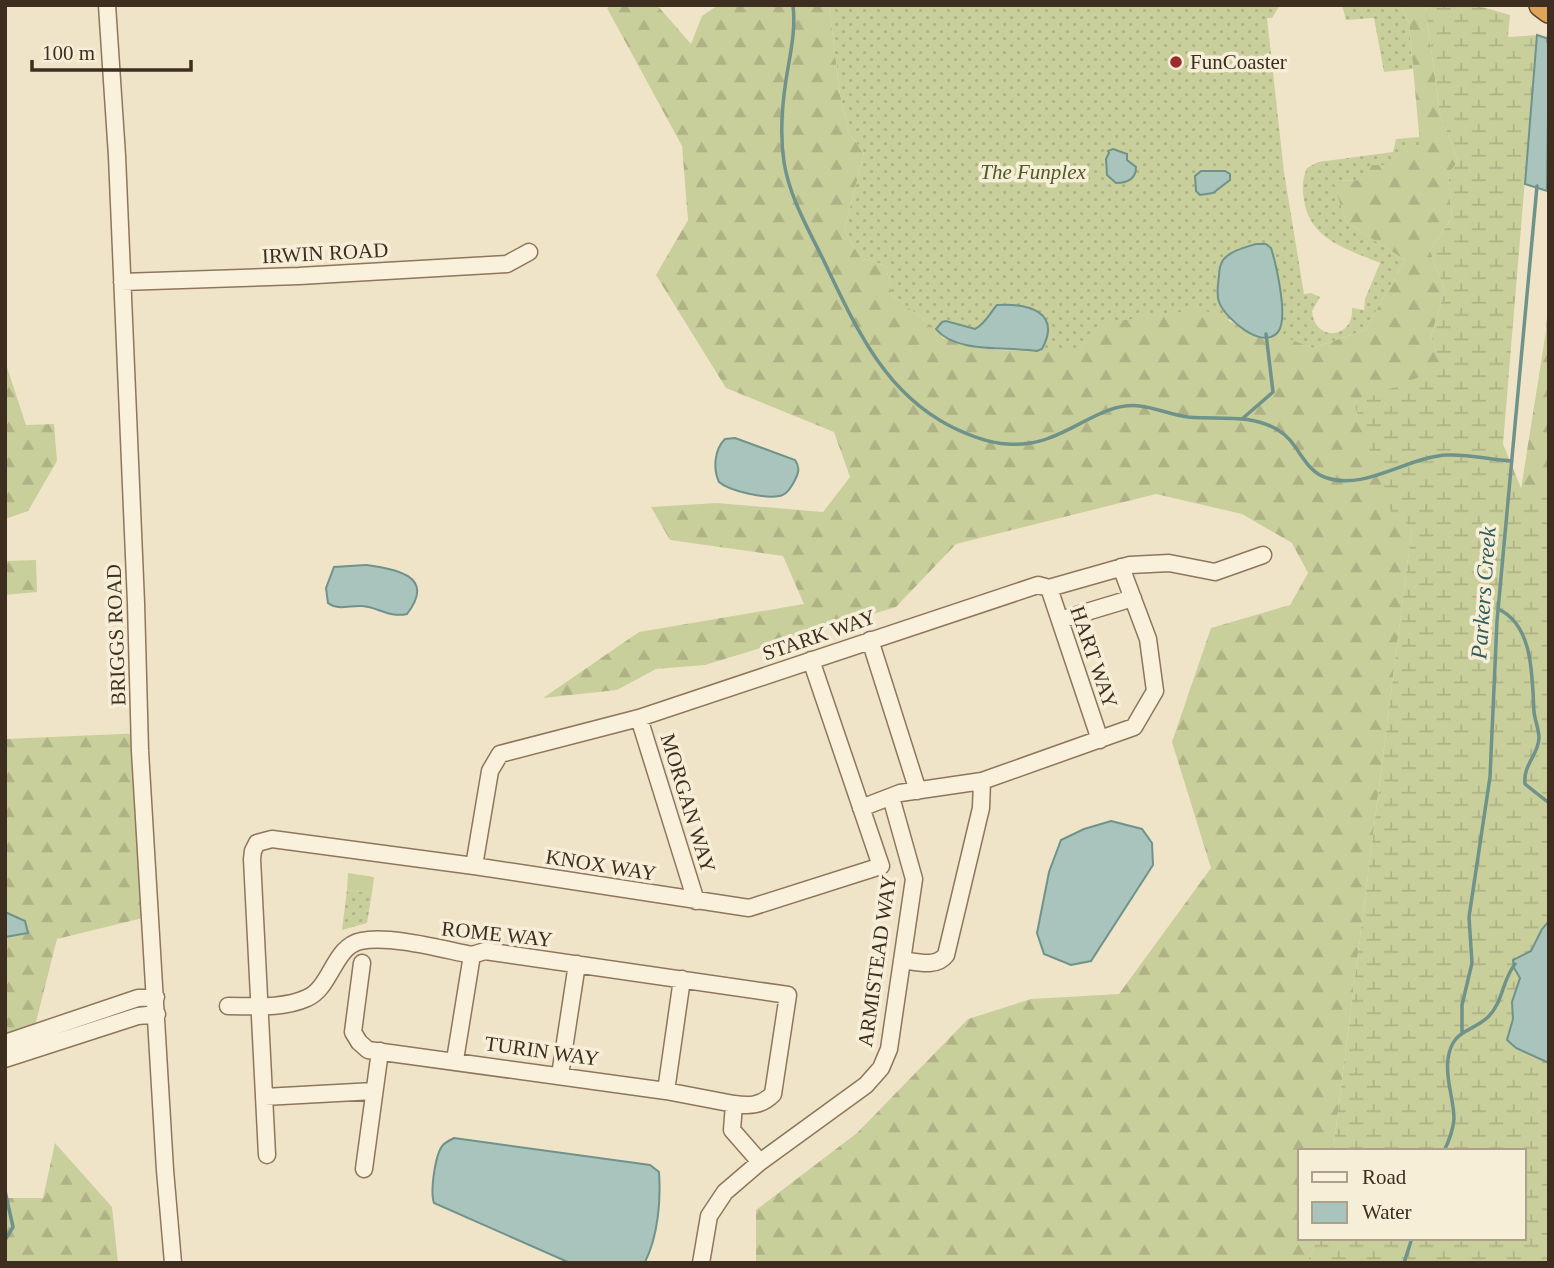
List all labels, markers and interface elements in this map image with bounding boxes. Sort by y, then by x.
scale bar [32,28,191,72]
text: 100 m [42,41,95,65]
place label: FunCoaster [1190,50,1287,74]
marker: FunCoaster [1168,54,1184,70]
park label: The Funplex [980,160,1086,184]
street label: IRWIN ROAD [261,238,389,268]
water label: Parkers Creek [1466,525,1501,661]
street label: BRIGGS ROAD [102,564,130,706]
street label: HART WAY [1065,603,1123,711]
street label: STARK WAY [759,604,879,666]
street label: MORGAN WAY [655,731,721,875]
street label: KNOX WAY [544,844,658,886]
street label: ARMISTEAD WAY [853,874,901,1048]
street label: ROME WAY [440,916,554,952]
street label: TURIN WAY [483,1031,601,1071]
legend [1298,1149,1526,1240]
text: Road [1362,1165,1407,1189]
text: Water [1362,1200,1412,1224]

